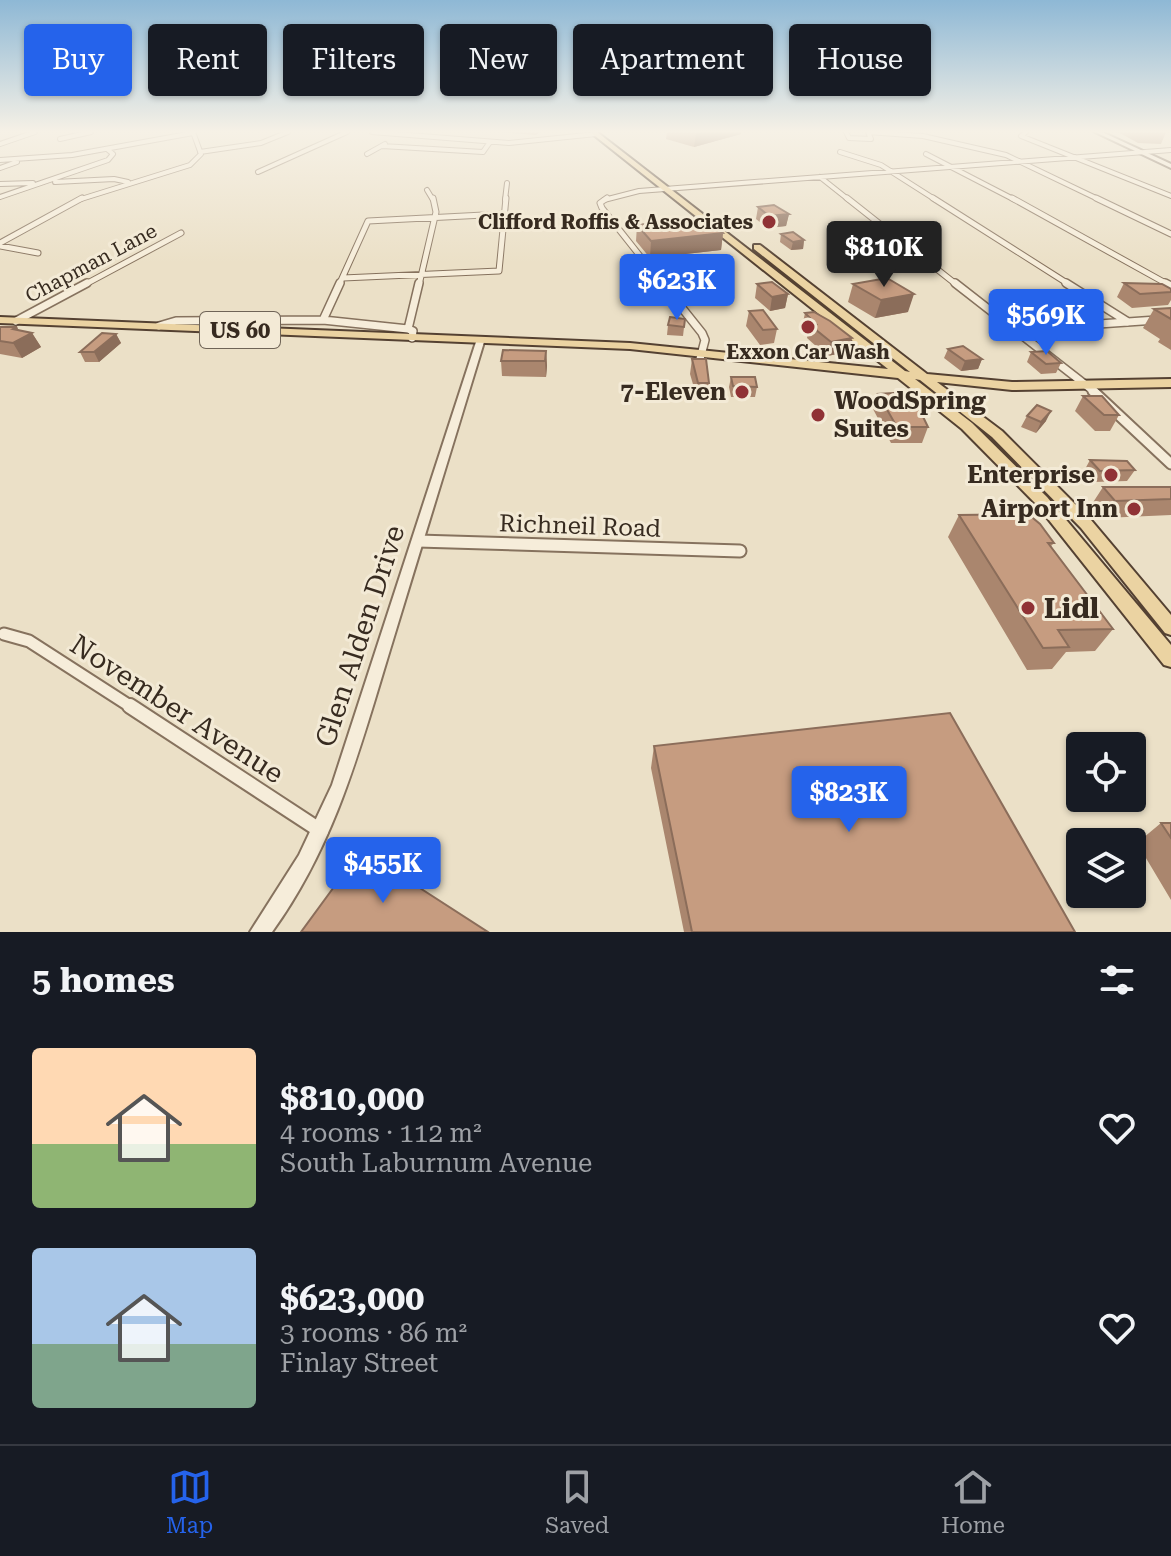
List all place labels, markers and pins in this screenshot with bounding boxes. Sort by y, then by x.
place label: Clifford Roffis & Associates [478,210,753,234]
marker: Clifford Roffis & Associates [760,213,778,231]
pin: $810K [828,221,940,289]
pin: $623K [621,254,733,322]
pin: $569K [990,289,1102,357]
marker: Exxon Car Wash [799,318,817,336]
place label: Exxon Car Wash [726,340,890,364]
place label: 7-Eleven [620,378,726,406]
marker: 7-Eleven [733,383,751,401]
place label: WoodSpring Suites [834,387,986,443]
marker: WoodSpring Suites [809,406,827,424]
place label: Enterprise [967,461,1095,489]
marker: Enterprise [1102,466,1120,484]
place label: Airport Inn [981,495,1118,523]
marker: Airport Inn [1125,500,1143,518]
place label: Lidl [1044,592,1099,625]
marker: Lidl [1019,599,1037,617]
pin: $823K [793,766,905,834]
pin: $455K [327,837,439,905]

